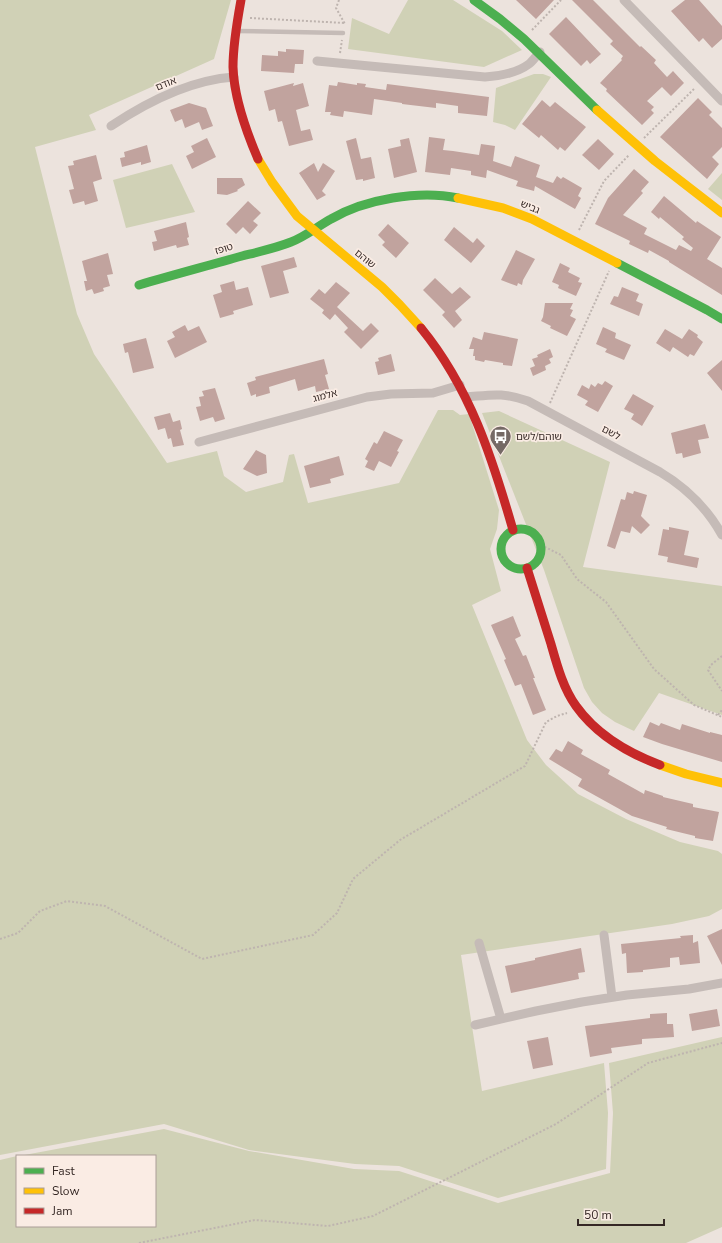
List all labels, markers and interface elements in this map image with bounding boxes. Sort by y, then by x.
street label: אודם [153,74,179,94]
street label: גביש [518,197,542,217]
street label: טופז [213,240,235,258]
street label: שוהם [351,246,379,272]
street label: אלמוג [311,386,339,406]
street label: לשם [599,422,623,444]
bus stop icon: שוהם/לשם [487,424,513,457]
place label: שוהם/לשם [516,430,562,444]
legend [16,1155,156,1227]
text: Fast [52,1163,75,1179]
text: Slow [52,1183,80,1199]
scale bar [578,1201,664,1227]
text: Jam [51,1203,73,1219]
text: 50 m [584,1207,612,1223]

